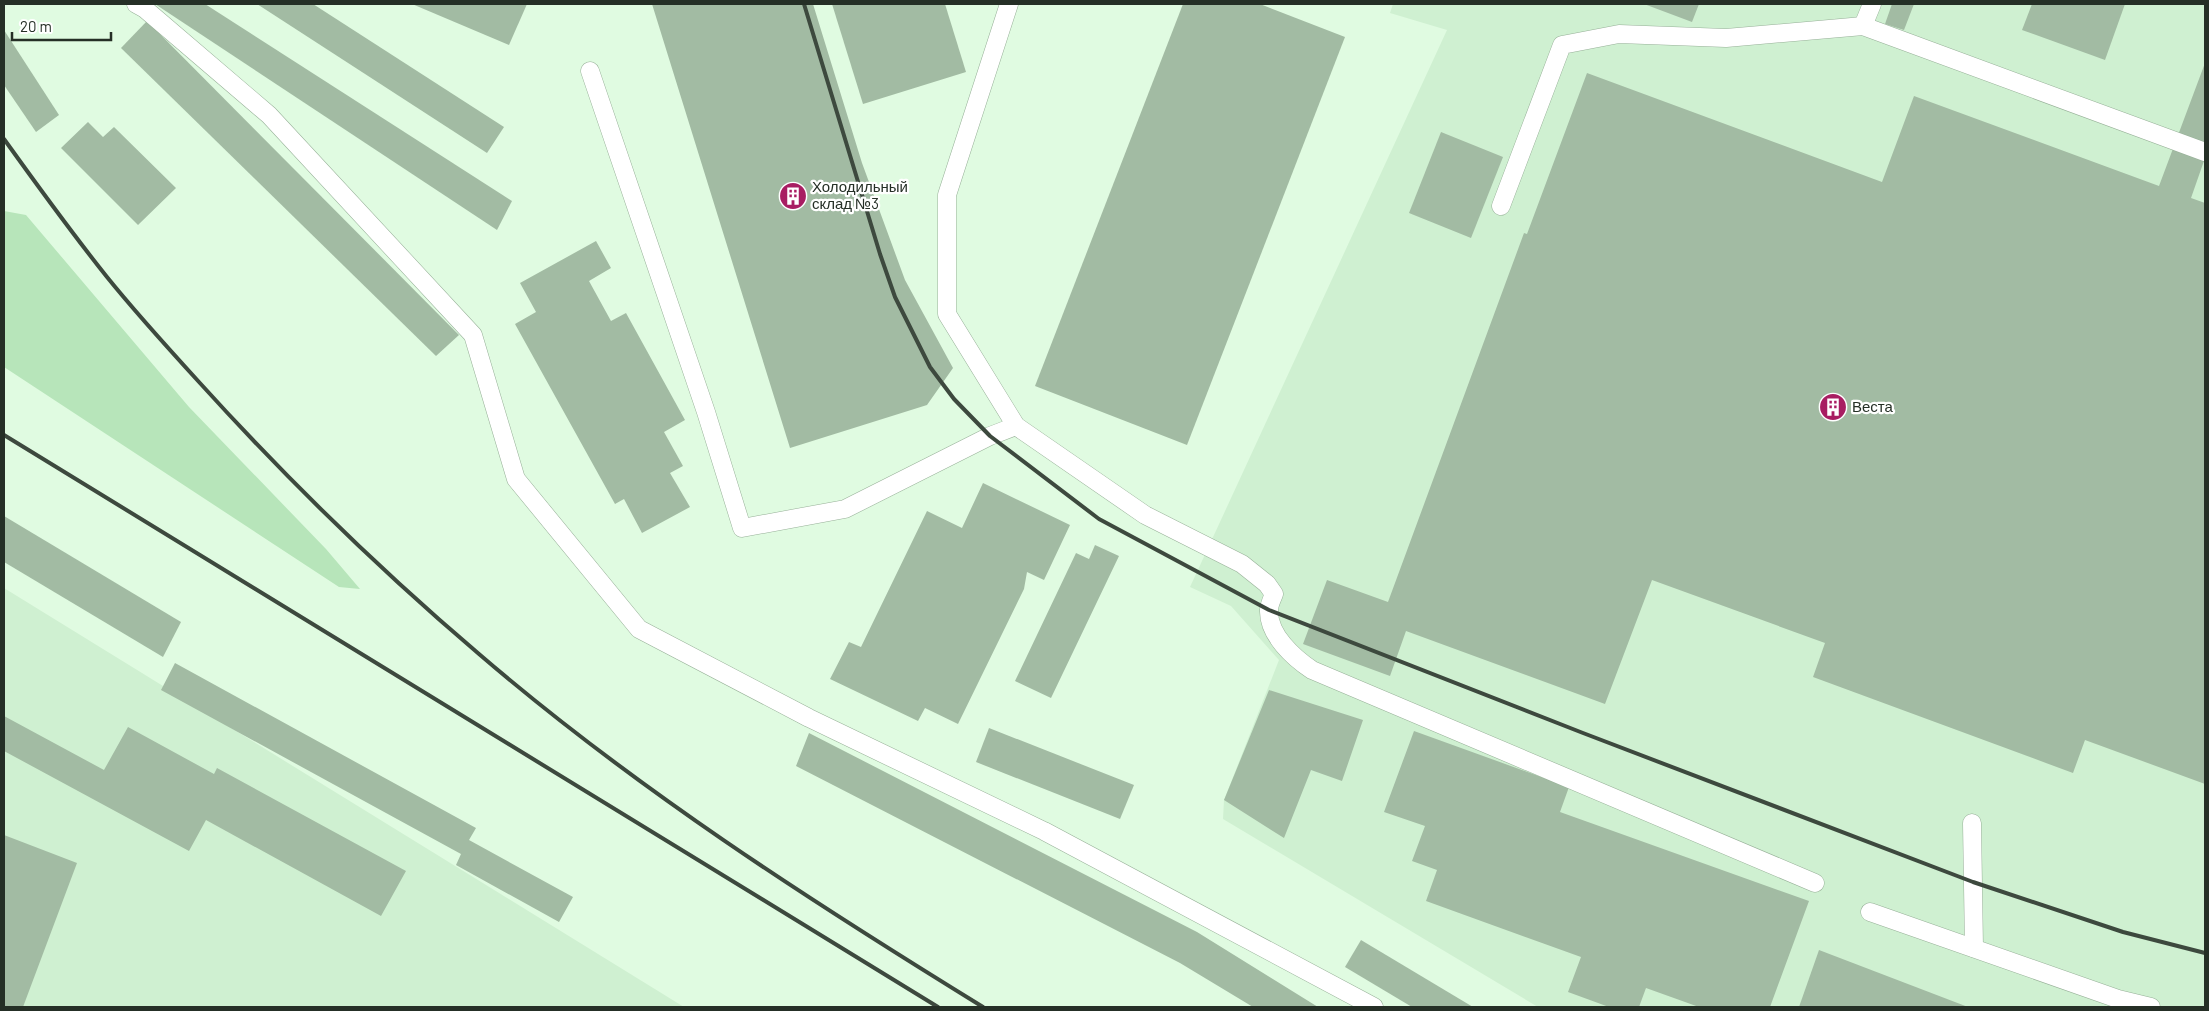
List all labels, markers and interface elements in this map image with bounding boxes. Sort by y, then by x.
scale bar [12,10,111,42]
text: 20 m [20,17,52,35]
place label: Холодильный склад №3 [812,177,908,212]
building icon: Холодильный склад №3 [778,181,808,211]
building icon: Веста [1818,392,1848,422]
place label: Веста [1852,397,1894,415]

